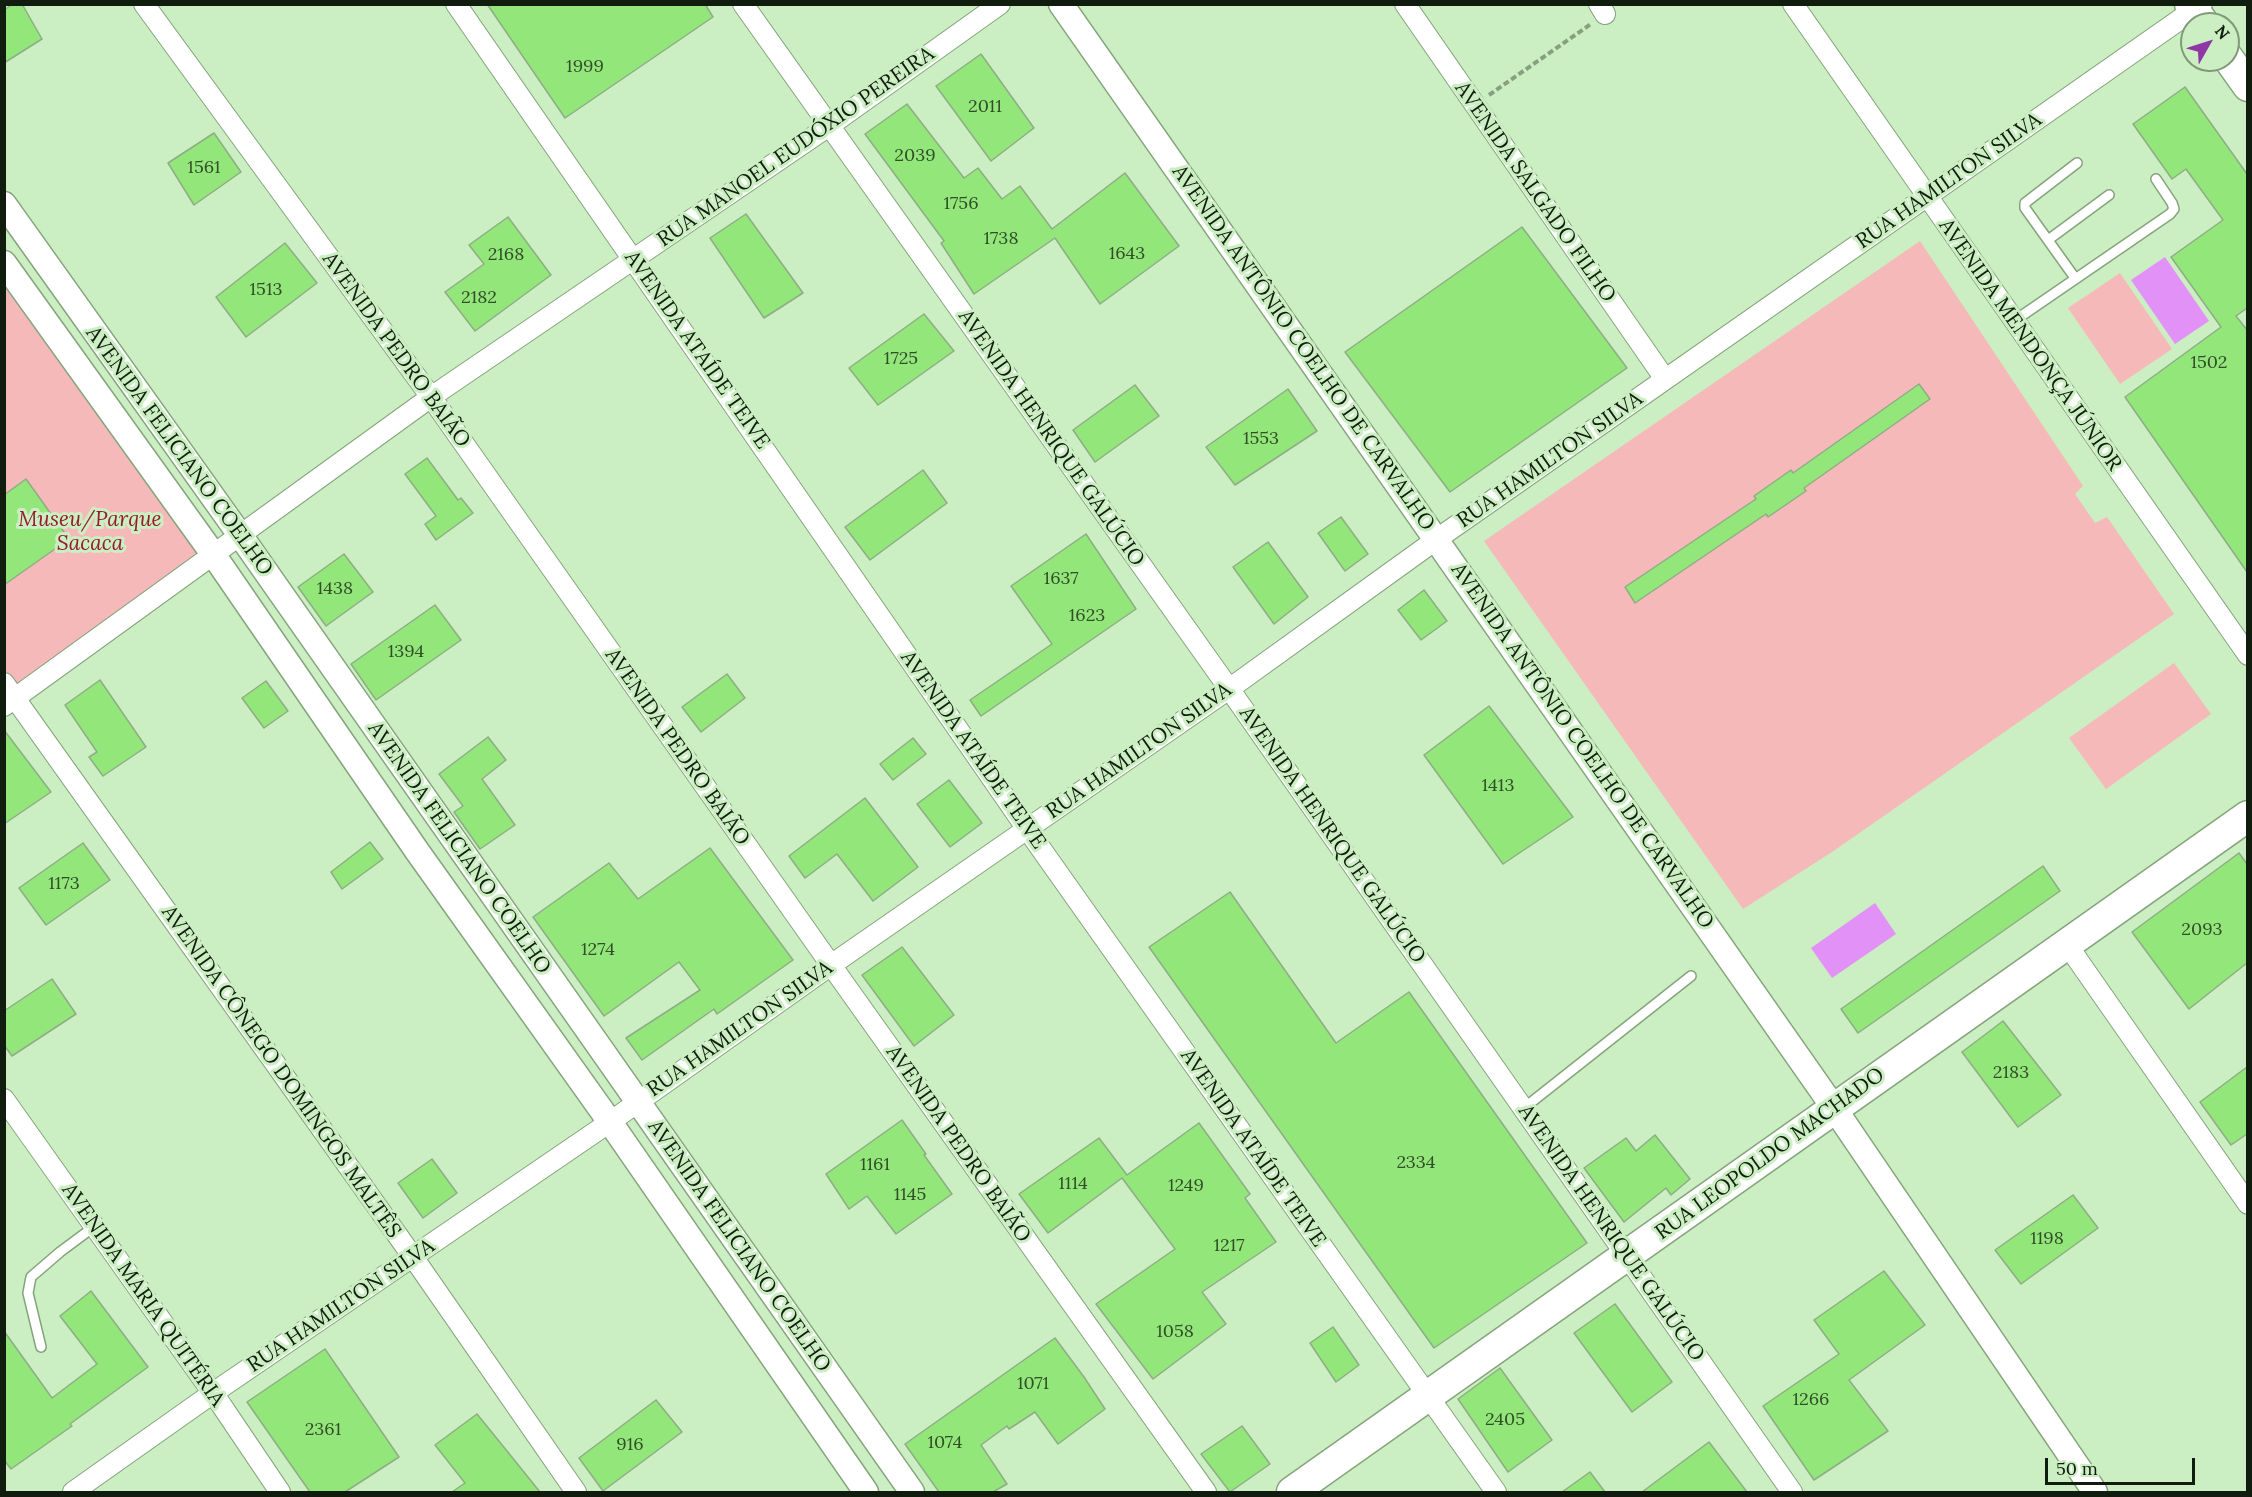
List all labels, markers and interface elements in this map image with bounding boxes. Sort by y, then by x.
north arrow [2180,12,2240,72]
text: N [2211,21,2234,43]
street label: RUA MANOEL EUDÓXIO PEREIRA [653,41,939,253]
house number: 1999 [566,56,604,78]
street label: AVENIDA SALGADO FILHO [1449,77,1621,307]
house number: 2011 [968,96,1002,118]
street label: RUA HAMILTON SILVA [1851,107,2047,255]
house number: 2039 [894,145,936,167]
house number: 1561 [187,157,221,179]
street label: AVENIDA ANTÔNIO COELHO DE CARVALHO [1166,160,1440,536]
house number: 1756 [943,193,979,215]
street label: AVENIDA MENDONÇA JÚNIOR [1933,214,2127,476]
house number: 1738 [984,228,1018,250]
house number: 1643 [1109,243,1145,265]
house number: 2168 [488,244,524,266]
street label: AVENIDA ATAÍDE TEIVE [619,246,775,454]
street label: AVENIDA PEDRO BAIÃO [317,248,475,452]
house number: 1513 [250,279,282,301]
house number: 2182 [461,287,497,309]
street label: AVENIDA HENRIQUE GALÚCIO [952,305,1150,571]
street label: AVENIDA FELICIANO COELHO [80,321,278,581]
house number: 1725 [884,348,918,370]
house number: 1502 [2190,352,2228,374]
street label: RUA HAMILTON SILVA [1452,386,1648,534]
house number: 1553 [1243,428,1279,450]
park label: Museu/Parque Sacaca [18,507,162,557]
street label: AVENIDA ANTÔNIO COELHO DE CARVALHO [1445,558,1719,934]
house number: 1637 [1044,568,1078,590]
house number: 1438 [317,578,353,600]
house number: 1623 [1069,605,1105,627]
house number: 1394 [388,641,424,663]
street label: AVENIDA PEDRO BAIÃO [599,644,755,850]
street label: AVENIDA ATAÍDE TEIVE [895,646,1051,854]
street label: RUA HAMILTON SILVA [1041,677,1237,825]
street label: AVENIDA HENRIQUE GALÚCIO [1233,702,1431,968]
street label: AVENIDA FELICIANO COELHO [362,717,556,979]
house number: 1413 [1482,775,1514,797]
house number: 1173 [48,873,80,895]
street label: AVENIDA CÔNEGO DOMINGOS MALTÊS [156,901,406,1243]
house number: 2093 [2181,919,2223,941]
house number: 1274 [581,939,615,961]
street label: RUA HAMILTON SILVA [642,955,838,1103]
street label: AVENIDA PEDRO BAIÃO [880,1041,1036,1247]
street label: AVENIDA ATAÍDE TEIVE [1175,1044,1331,1252]
street label: RUA LEOPOLDO MACHADO [1651,1062,1889,1246]
house number: 2183 [1993,1062,2029,1084]
street label: AVENIDA HENRIQUE GALÚCIO [1512,1100,1710,1366]
street label: AVENIDA FELICIANO COELHO [642,1115,836,1377]
house number: 2334 [1396,1152,1436,1174]
house number: 1161 [860,1154,890,1176]
house number: 1114 [1058,1173,1088,1195]
house number: 1249 [1168,1175,1204,1197]
street label: AVENIDA MARIA QUITÉRIA [56,1179,230,1411]
house number: 1145 [894,1184,926,1206]
house number: 1198 [2030,1228,2064,1250]
street label: RUA HAMILTON SILVA [242,1234,440,1378]
house number: 1217 [1213,1235,1245,1257]
house number: 1058 [1156,1321,1194,1343]
house number: 1071 [1017,1373,1049,1395]
house number: 1266 [1792,1389,1830,1411]
house number: 2405 [1485,1409,1525,1431]
house number: 2361 [305,1419,341,1441]
house number: 1074 [927,1432,963,1454]
house number: 916 [616,1434,644,1456]
scale bar [2048,1446,2198,1484]
text: 50 m [2056,1457,2098,1480]

